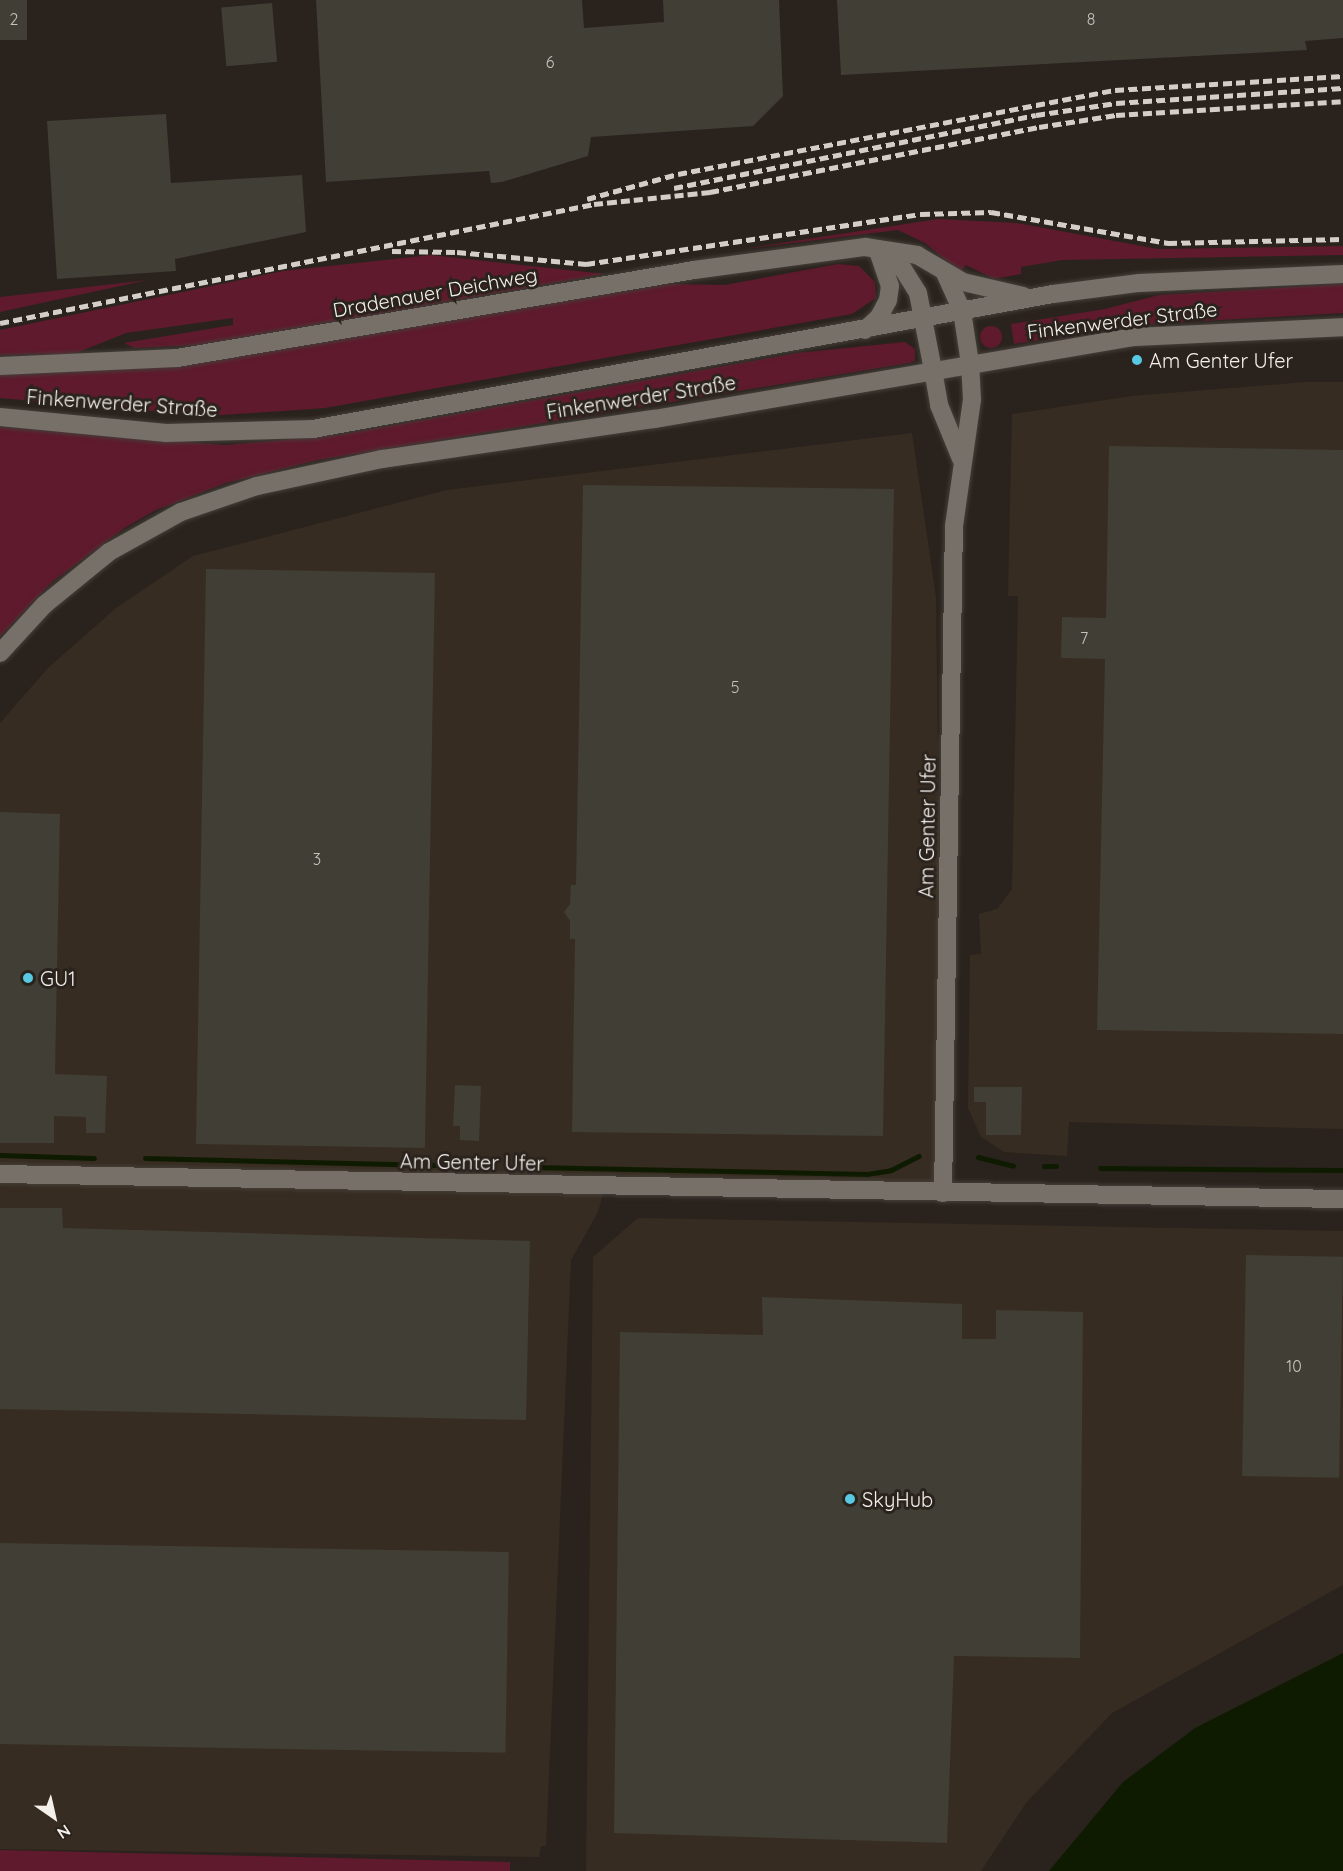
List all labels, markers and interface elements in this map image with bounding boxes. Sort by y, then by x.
house number: 2 [10,9,18,29]
house number: 8 [1087,9,1095,29]
house number: 6 [546,52,554,72]
street label: Dradenauer Deichweg [331,262,539,322]
street label: Finkenwerder Straße [1026,296,1218,344]
place label: Am Genter Ufer [1149,348,1293,372]
marker: Am Genter Ufer [1130,353,1144,367]
street label: Finkenwerder Straße [545,370,737,424]
street label: Finkenwerder Straße [26,384,218,422]
house number: 7 [1080,628,1088,648]
house number: 5 [731,677,739,697]
street label: Am Genter Ufer [914,754,940,898]
house number: 3 [313,849,321,869]
place label: GU1 [40,966,76,990]
marker: GU1 [21,971,35,985]
street label: Am Genter Ufer [400,1149,544,1175]
house number: 10 [1286,1356,1302,1376]
place label: SkyHub [862,1487,933,1511]
marker: SkyHub [843,1492,857,1506]
north arrow [24,1787,84,1847]
text: N [54,1820,75,1843]

